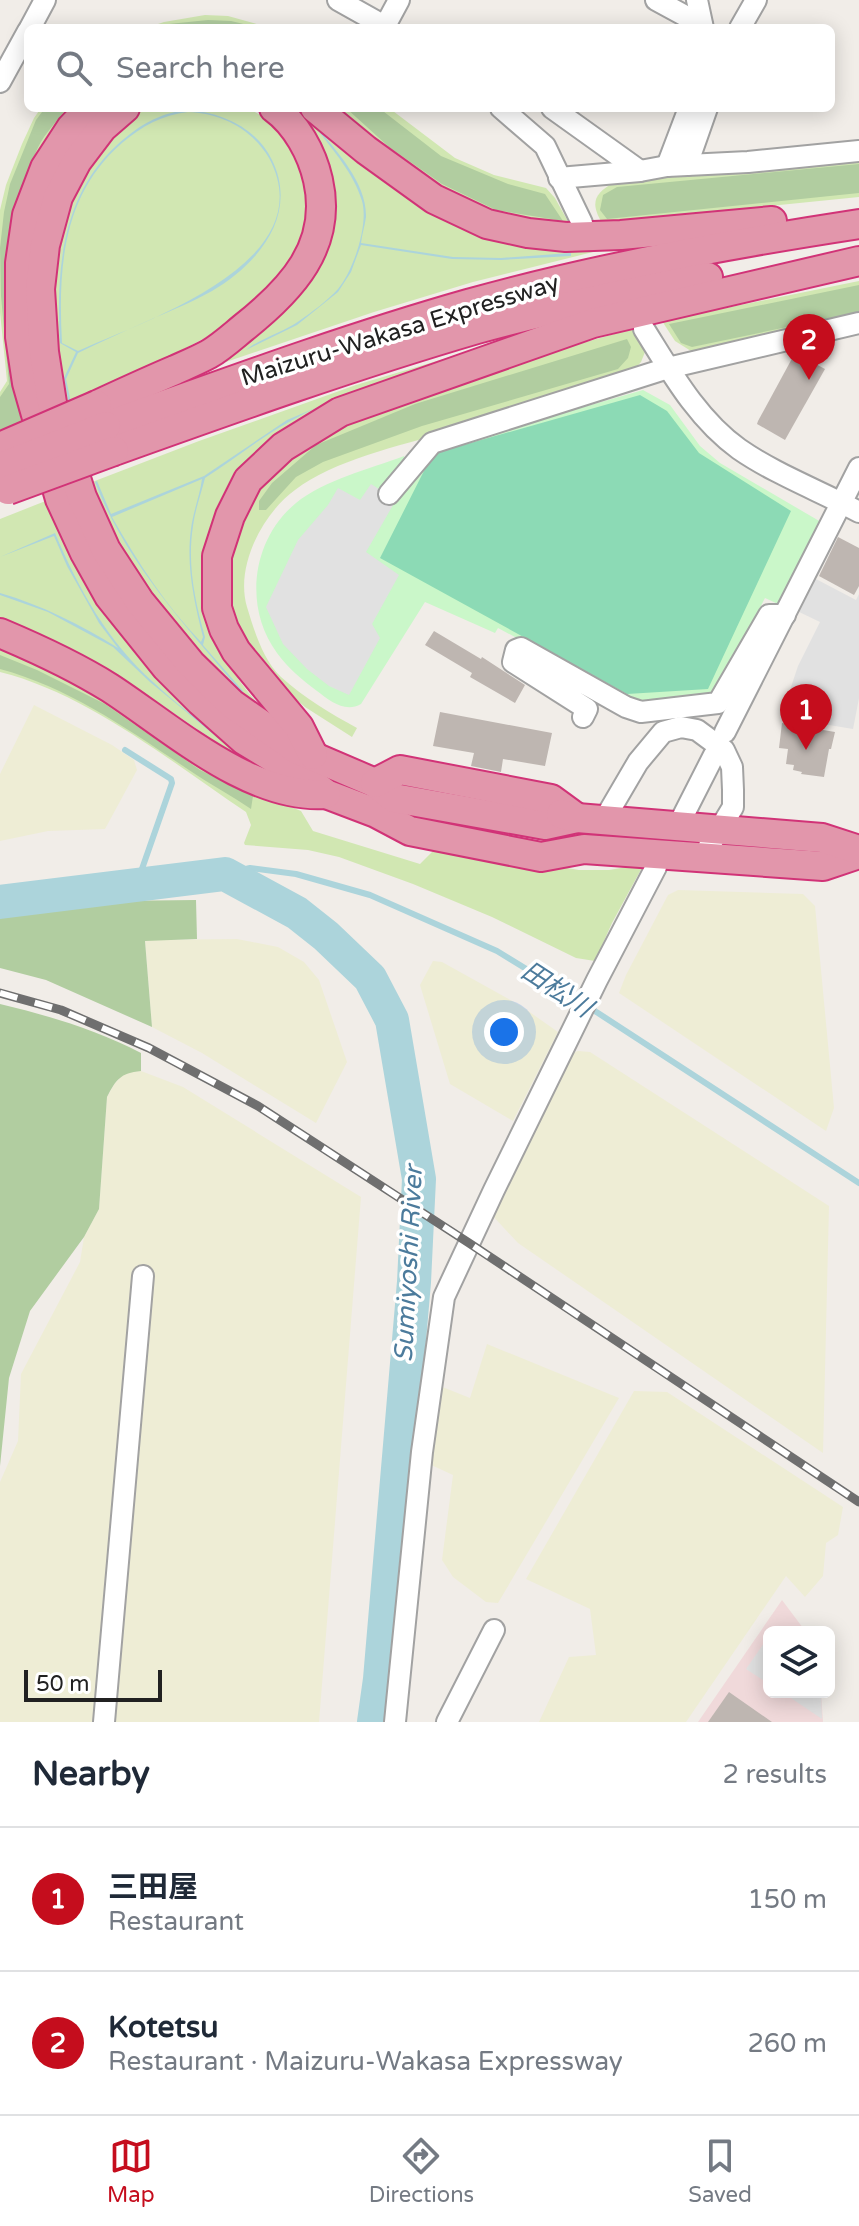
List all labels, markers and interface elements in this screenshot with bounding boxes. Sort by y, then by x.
search box [24,24,835,112]
icon: search [52,46,96,90]
text: Search here [116,50,285,87]
street label: Maizuru-Wakasa Expressway [238,268,563,393]
pin: 2 [783,314,835,380]
pin: 1 [780,684,832,750]
water label: 田松川 [516,955,600,1025]
your location [484,1012,524,1052]
water label: Sumiyoshi River [388,1162,429,1363]
map controls [763,1626,835,1698]
button: layers [763,1626,835,1698]
scale bar [24,1666,162,1702]
text: 50 m [36,1671,90,1697]
text: Nearby [32,1754,150,1795]
text: 2 results [722,1759,827,1790]
text: 三田屋 [108,1869,198,1906]
text: 1 [50,1884,66,1915]
text: 150 m [747,1884,827,1915]
text: Restaurant [108,1906,244,1937]
text: Kotetsu [108,2009,219,2046]
text: 2 [50,2028,66,2059]
text: 260 m [747,2028,827,2059]
text: Restaurant · Maizuru-Wakasa Expressway [108,2046,623,2077]
tab: Map [107,2134,155,2208]
tab: Directions [369,2134,474,2208]
tab: Saved [688,2134,752,2208]

